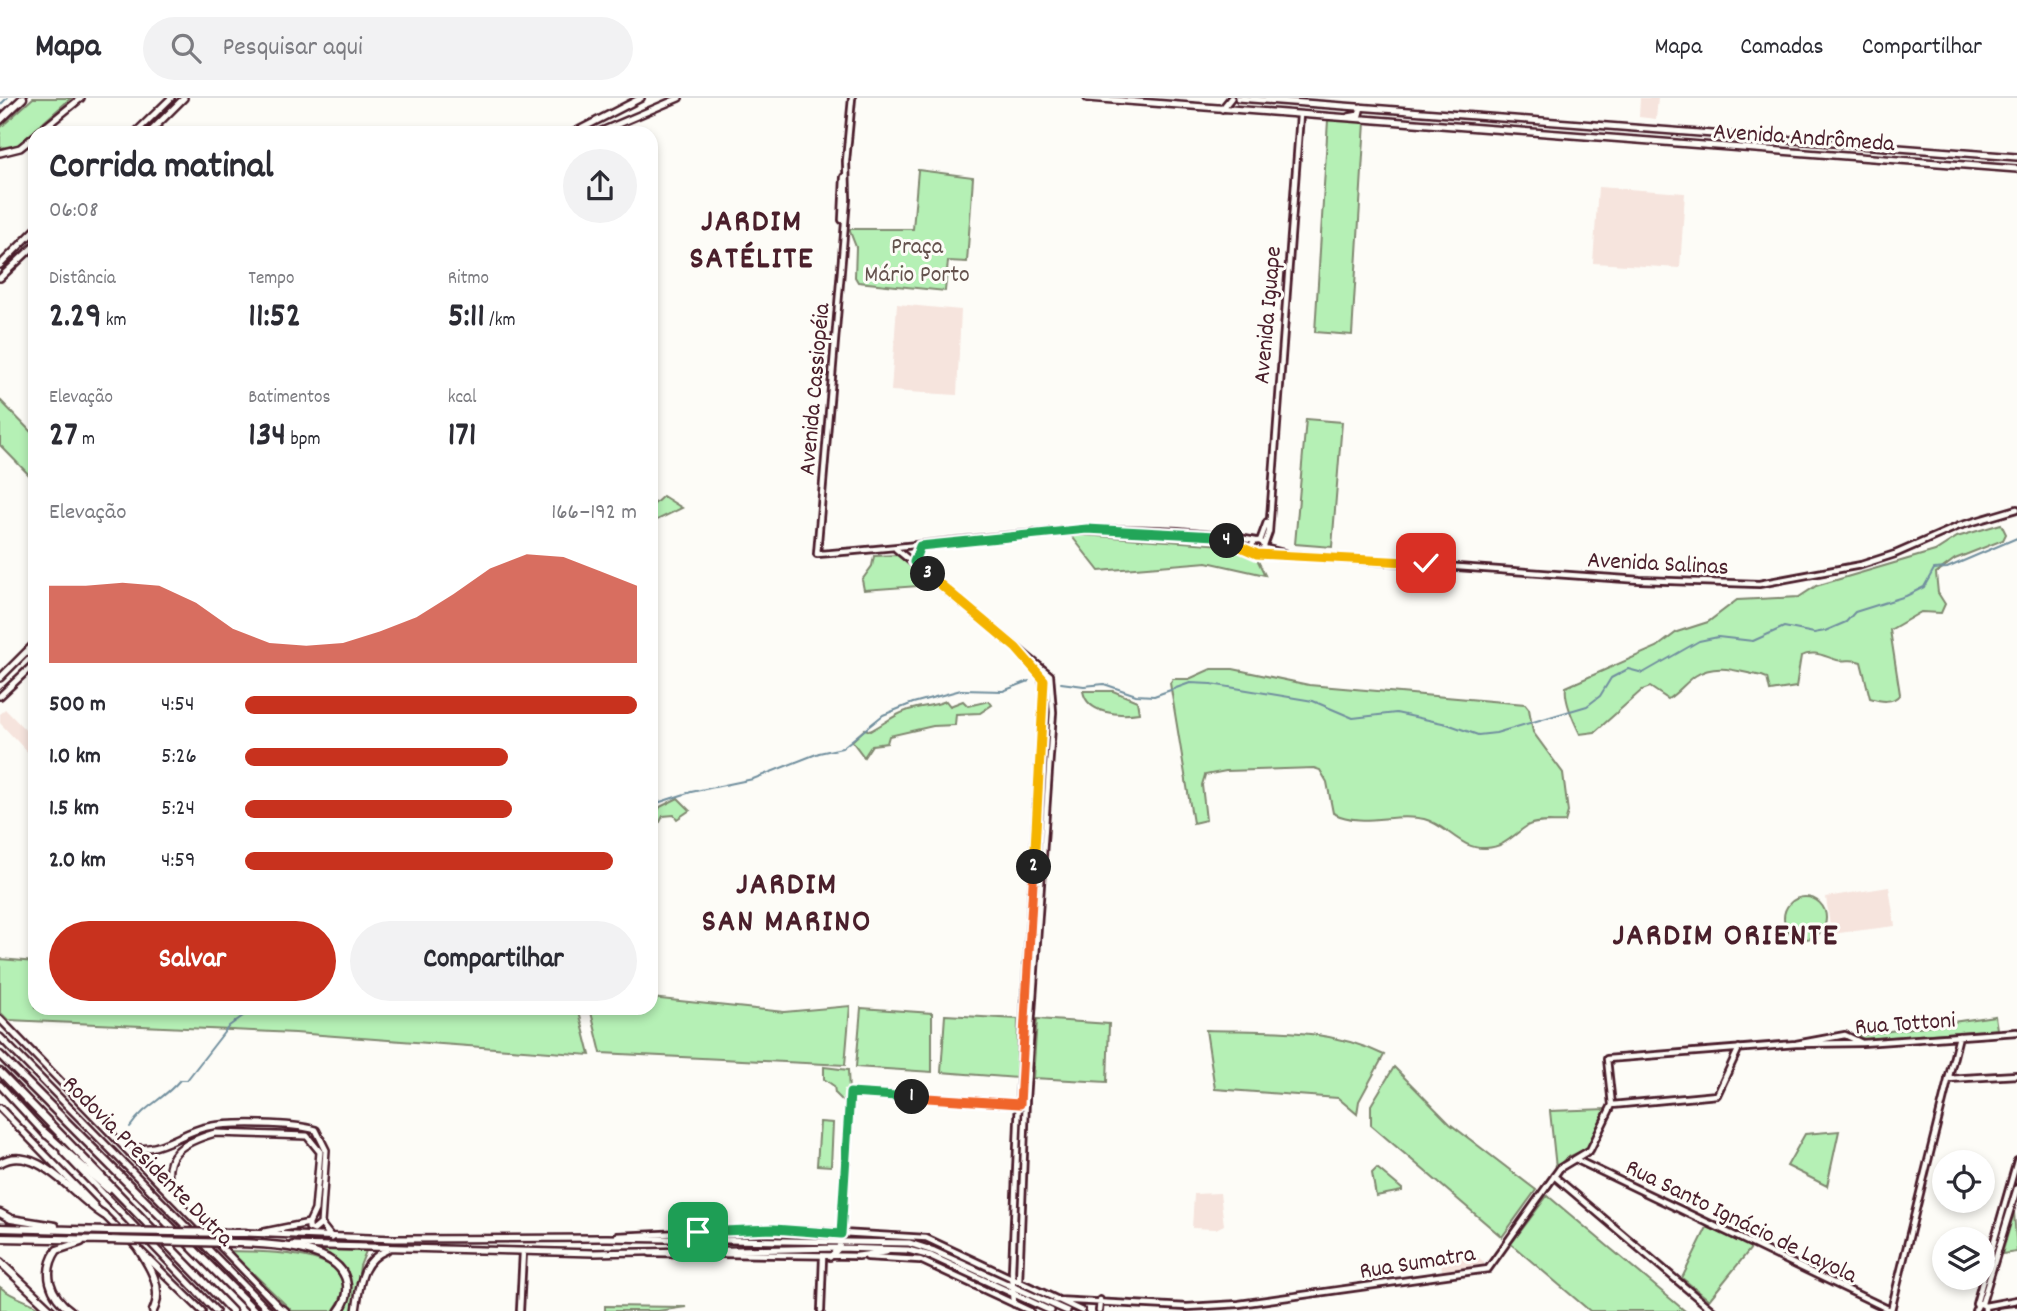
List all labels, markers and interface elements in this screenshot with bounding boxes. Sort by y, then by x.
search box [143,17,633,80]
text: Mapa [35,25,101,72]
icon: search [167,29,205,67]
text: Pesquisar aqui [223,30,363,67]
text: Mapa [1655,31,1702,65]
text: Camadas [1740,31,1824,65]
text: Compartilhar [1862,31,1982,65]
street label: Avenida Andrômeda [1712,116,1896,162]
text: Corrida matinal [49,141,274,196]
button: share [563,149,637,223]
text: 06:08 [49,195,98,228]
district label: JARDIM SATÉLITE [689,201,815,284]
park label: Praça Mário Porto [864,231,970,293]
street label: Avenida Iguape [1246,245,1292,386]
text: Distância [49,266,116,293]
text: Tempo [248,266,295,293]
text: Ritmo [448,266,489,293]
text: 2.29 [49,293,101,343]
text: 11:52 [248,293,301,343]
text: 5:11 [448,293,485,343]
street label: Avenida Cassiopéia [792,301,841,477]
text: km [101,308,127,335]
text: /km [485,308,516,335]
text: Elevação [49,385,113,412]
text: Batimentos [248,385,330,412]
text: kcal [448,385,477,412]
text: 27 [49,412,78,462]
text: 134 [248,412,286,462]
text: 171 [448,412,476,462]
text: m [78,427,95,454]
text: bpm [286,427,320,454]
text: Elevação [49,497,126,530]
text: 166–192 m [551,497,637,530]
pin: 4 [1210,524,1244,558]
text: 4 [1223,527,1230,554]
pin [1396,533,1456,593]
icon: check [1407,544,1445,582]
street label: Avenida Salinas [1586,544,1729,586]
pin: 3 [911,556,946,592]
text: 3 [923,560,932,587]
text: 500 m [49,689,106,722]
text: 4:54 [161,689,195,722]
text: 1.0 km [49,741,101,774]
text: 5:26 [161,741,197,774]
text: 1.5 km [49,793,99,826]
text: 5:24 [161,793,195,826]
text: 2.0 km [49,845,106,878]
text: 4:59 [161,845,196,878]
pin: 2 [1016,850,1052,884]
text: 2 [1029,853,1038,880]
district label: JARDIM SAN MARINO [702,864,872,947]
district label: JARDIM ORIENTE [1613,915,1839,961]
button: Salvar [49,921,336,1001]
button: Compartilhar [350,921,637,1001]
street label: Rua Tottoni [1854,1005,1957,1045]
street label: Rodovia Presidente Dutra [54,1069,241,1256]
pin: 1 [894,1080,930,1114]
text: 1 [909,1083,914,1110]
map controls [1932,1150,1995,1290]
button: locate [1932,1150,1995,1213]
street label: Rua Santo Ignácio de Layola [1619,1152,1863,1294]
pin [668,1202,728,1262]
icon: arrive [679,1213,717,1251]
button: layers [1932,1227,1995,1290]
street label: Rua Sumatra [1357,1238,1478,1290]

